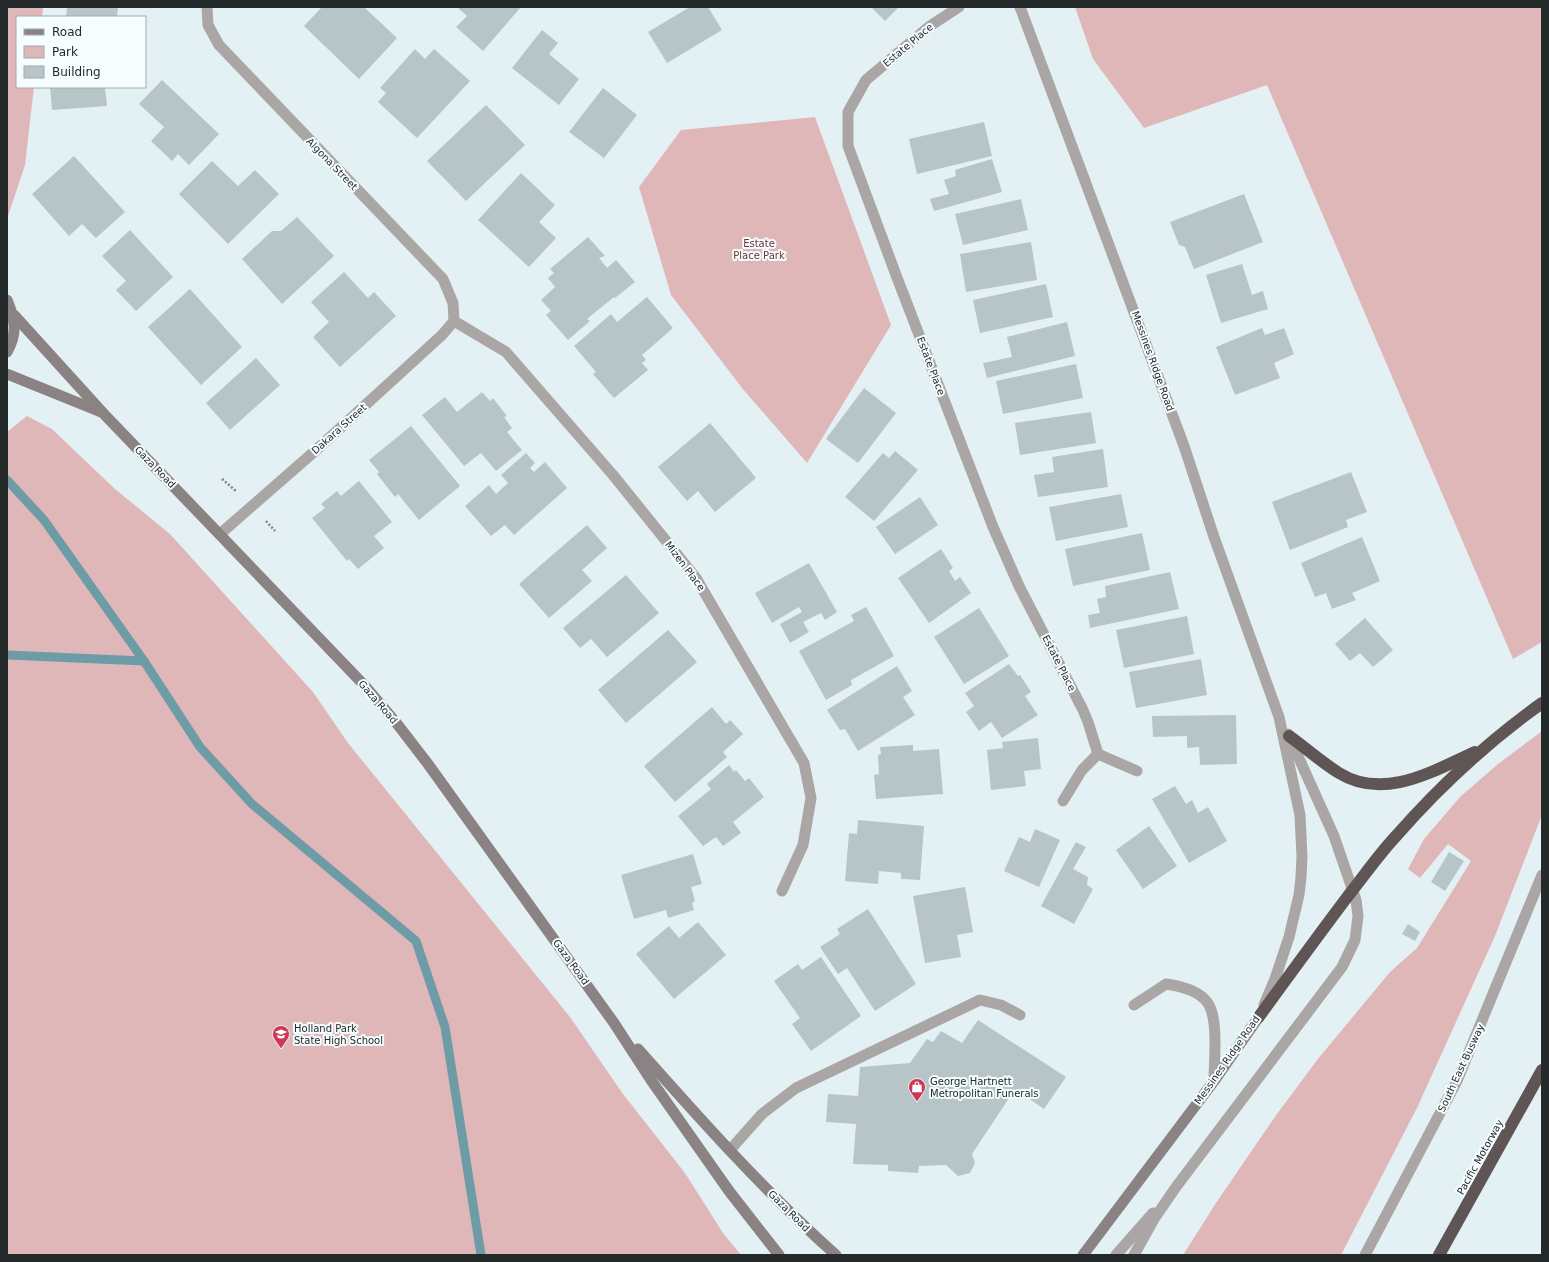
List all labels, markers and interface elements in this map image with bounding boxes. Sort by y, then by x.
legend [16,16,146,88]
street label: Estate Place [881,21,935,69]
text: Road [52,25,82,39]
text: Park [52,45,78,59]
text: Building [52,65,101,79]
street label: Algona Street [304,136,360,192]
park label: Estate Place Park [733,238,785,261]
street label: Messines Ridge Road [1130,309,1176,413]
street label: Estate Place [915,335,947,397]
street label: Dakara Street [310,402,369,456]
street label: Gaza Road [132,444,178,490]
street label: Mizen Place [663,539,707,593]
street label: Estate Place [1040,633,1078,693]
street label: Gaza Road [356,678,400,726]
street label: Gaza Road [551,937,591,987]
street label: Messines Ridge Road [1192,1014,1262,1106]
street label: South East Busway [1436,1022,1486,1114]
place label: Holland Park State High School [294,1023,383,1046]
school or university icon: Holland Park State High School [271,1024,291,1049]
place label: George Hartnett Metropolitan Funerals [930,1076,1039,1099]
shop icon: George Hartnett Metropolitan Funerals [907,1077,927,1102]
street label: Pacific Motorway [1455,1117,1505,1196]
street label: Gaza Road [766,1188,812,1234]

